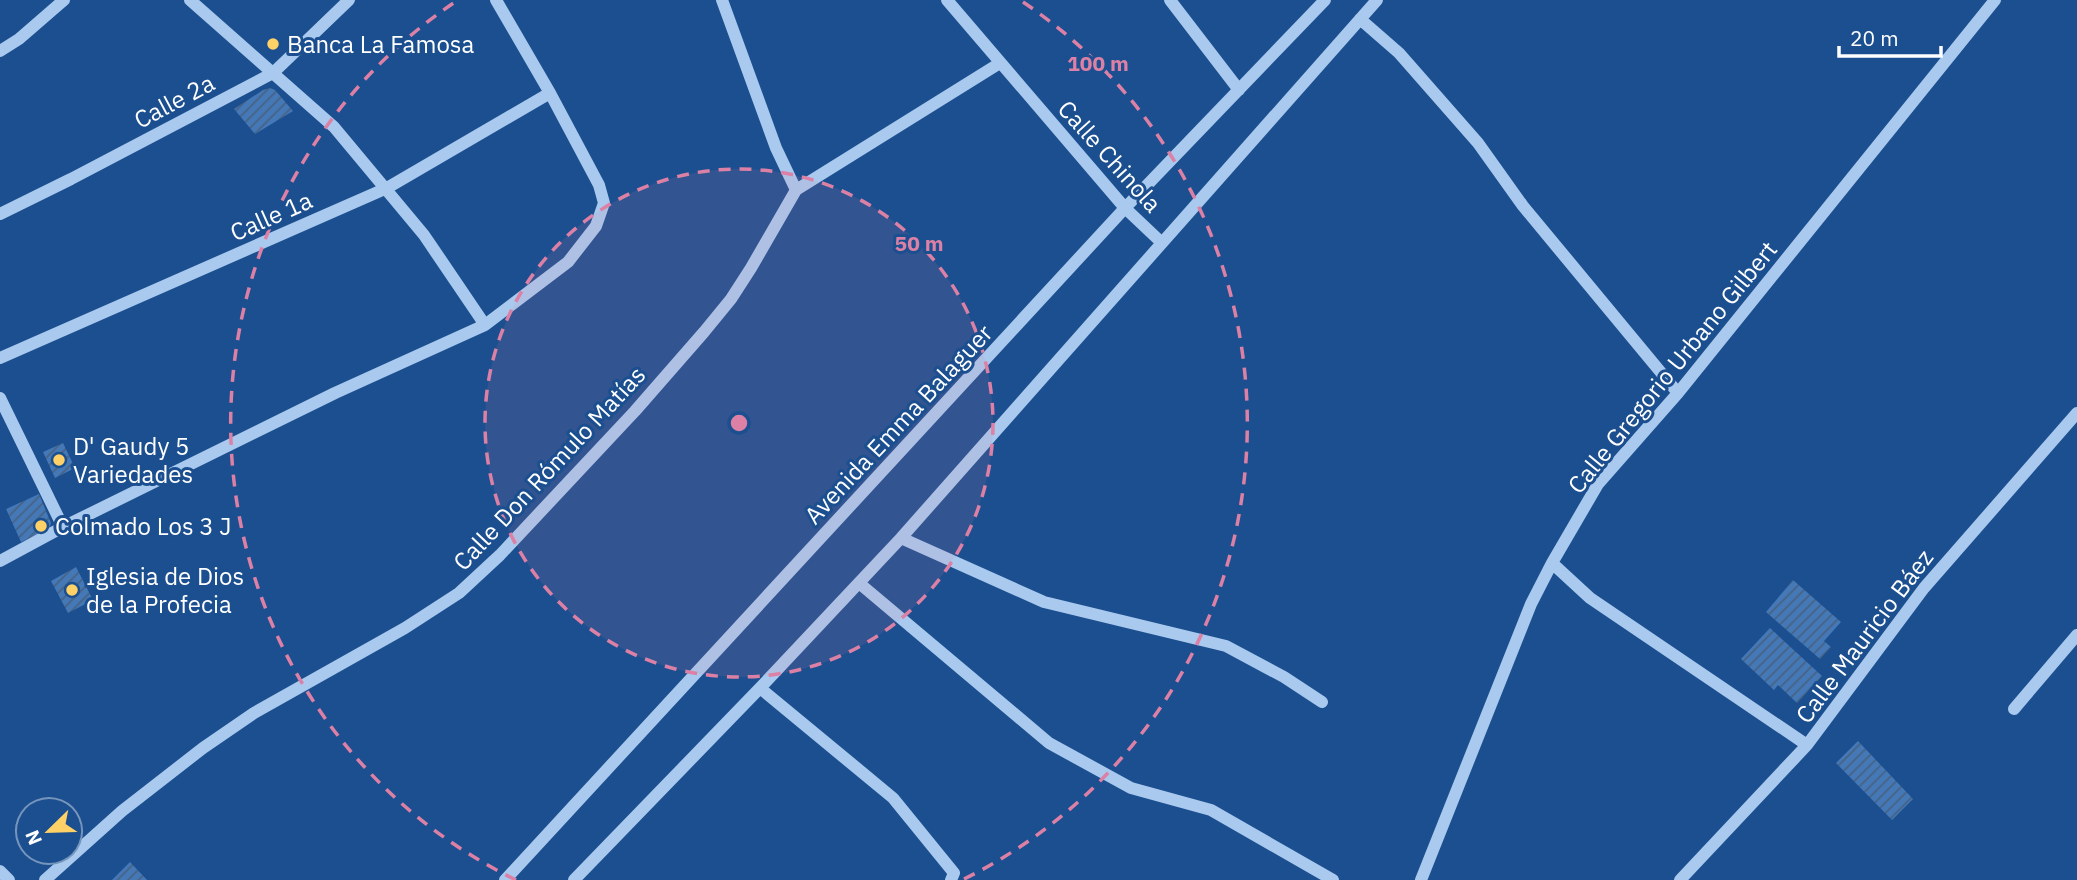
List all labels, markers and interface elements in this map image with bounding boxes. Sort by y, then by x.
scale bar [1839,14,1940,58]
text: 20 m [1850,24,1899,52]
place label: Banca La Famosa [287,28,475,60]
marker: Banca La Famosa [265,36,281,52]
text: 100 m [1067,49,1129,77]
street label: Calle 2a [128,66,220,135]
street label: Calle Chinola [1051,93,1169,219]
street label: Calle 1a [225,184,317,248]
text: 50 m [895,229,943,257]
street label: Calle Gregorio Urbano Gilbert [1560,234,1784,500]
street label: Avenida Emma Balaguer [797,317,999,531]
street label: Calle Don Rómulo Matías [446,359,652,577]
centre of rings [727,411,751,435]
place label: D' Gaudy 5 Variedades [73,430,193,490]
marker: D' Gaudy 5 Variedades [51,452,67,468]
place label: Colmado Los 3 J [55,510,232,542]
marker: Colmado Los 3 J [33,518,49,534]
street label: Calle Mauricio Báez [1788,542,1940,730]
place label: Iglesia de Dios de la Profecia [86,560,244,620]
marker: Iglesia de Dios de la Profecia [64,582,80,598]
north arrow [14,796,84,866]
text: N [20,827,47,849]

